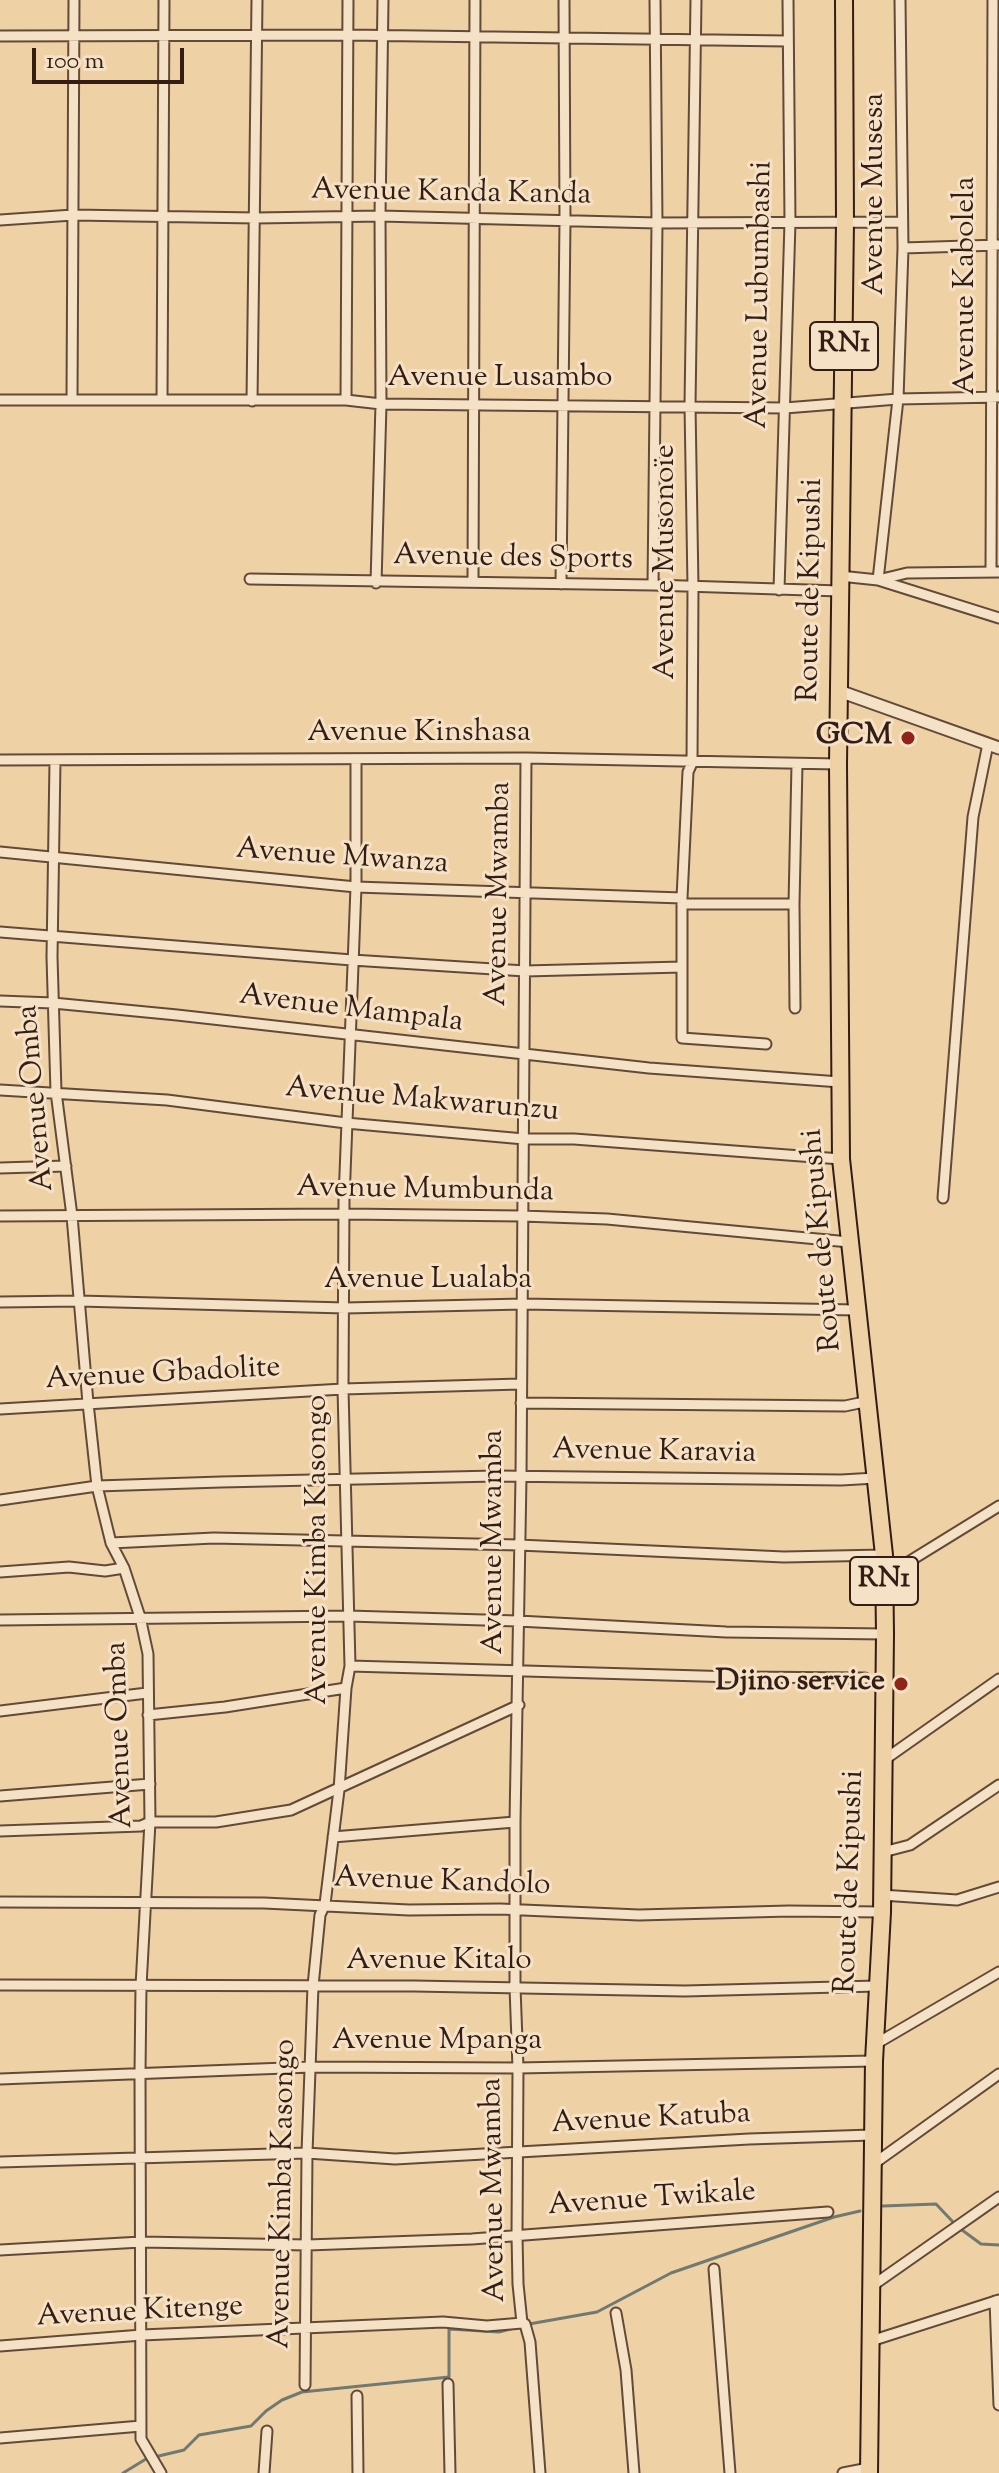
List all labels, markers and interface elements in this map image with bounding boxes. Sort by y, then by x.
scale bar [36,32,188,82]
text: 100 m [46,45,104,79]
street label: Avenue Musesa [859,93,895,295]
street label: Avenue Lubumbashi [742,161,782,429]
street label: Avenue Kanda Kanda [310,175,592,215]
street label: Avenue Kabolela [950,177,986,395]
road number: RN1 [810,322,878,370]
street label: Avenue Lusambo [388,362,612,398]
street label: Avenue Musonoïe [650,444,686,680]
street label: Route de Kipushi [793,478,833,702]
street label: Avenue des Sports [393,540,633,580]
street label: Avenue Kinshasa [307,717,531,753]
place label: GCM [816,720,892,756]
marker: GCM [899,729,917,747]
street label: Avenue Mwamba [481,781,521,1007]
street label: Avenue Mwanza [235,834,449,884]
street label: Avenue Mampala [237,979,465,1043]
street label: Avenue Omba [12,1003,64,1193]
street label: Avenue Makwarunzu [284,1072,560,1132]
street label: Route de Kipushi [796,1127,852,1353]
street label: Avenue Mumbunda [296,1172,554,1212]
street label: Avenue Lualaba [324,1264,532,1300]
street label: Avenue Gbadolite [45,1352,281,1400]
street label: Avenue Kimba Kasongo [302,1395,338,1705]
street label: Avenue Mwamba [478,1430,514,1654]
street label: Avenue Karavia [551,1434,757,1474]
road number: RN1 [850,1557,918,1605]
street label: Avenue Omba [101,1641,143,1829]
place label: Djino service [715,1666,885,1702]
marker: Djino service [892,1675,910,1693]
street label: Route de Kipushi [830,1769,874,1995]
street label: Avenue Kandolo [333,1862,551,1906]
street label: Avenue Kitalo [346,1945,532,1981]
street label: Avenue Mpanga [332,2025,542,2061]
street label: Avenue Kimba Kasongo [264,2039,306,2349]
street label: Avenue Mwamba [476,2077,516,2303]
street label: Avenue Katuba [551,2098,751,2144]
street label: Avenue Twikale [547,2176,757,2226]
street label: Avenue Kitenge [36,2291,244,2337]

